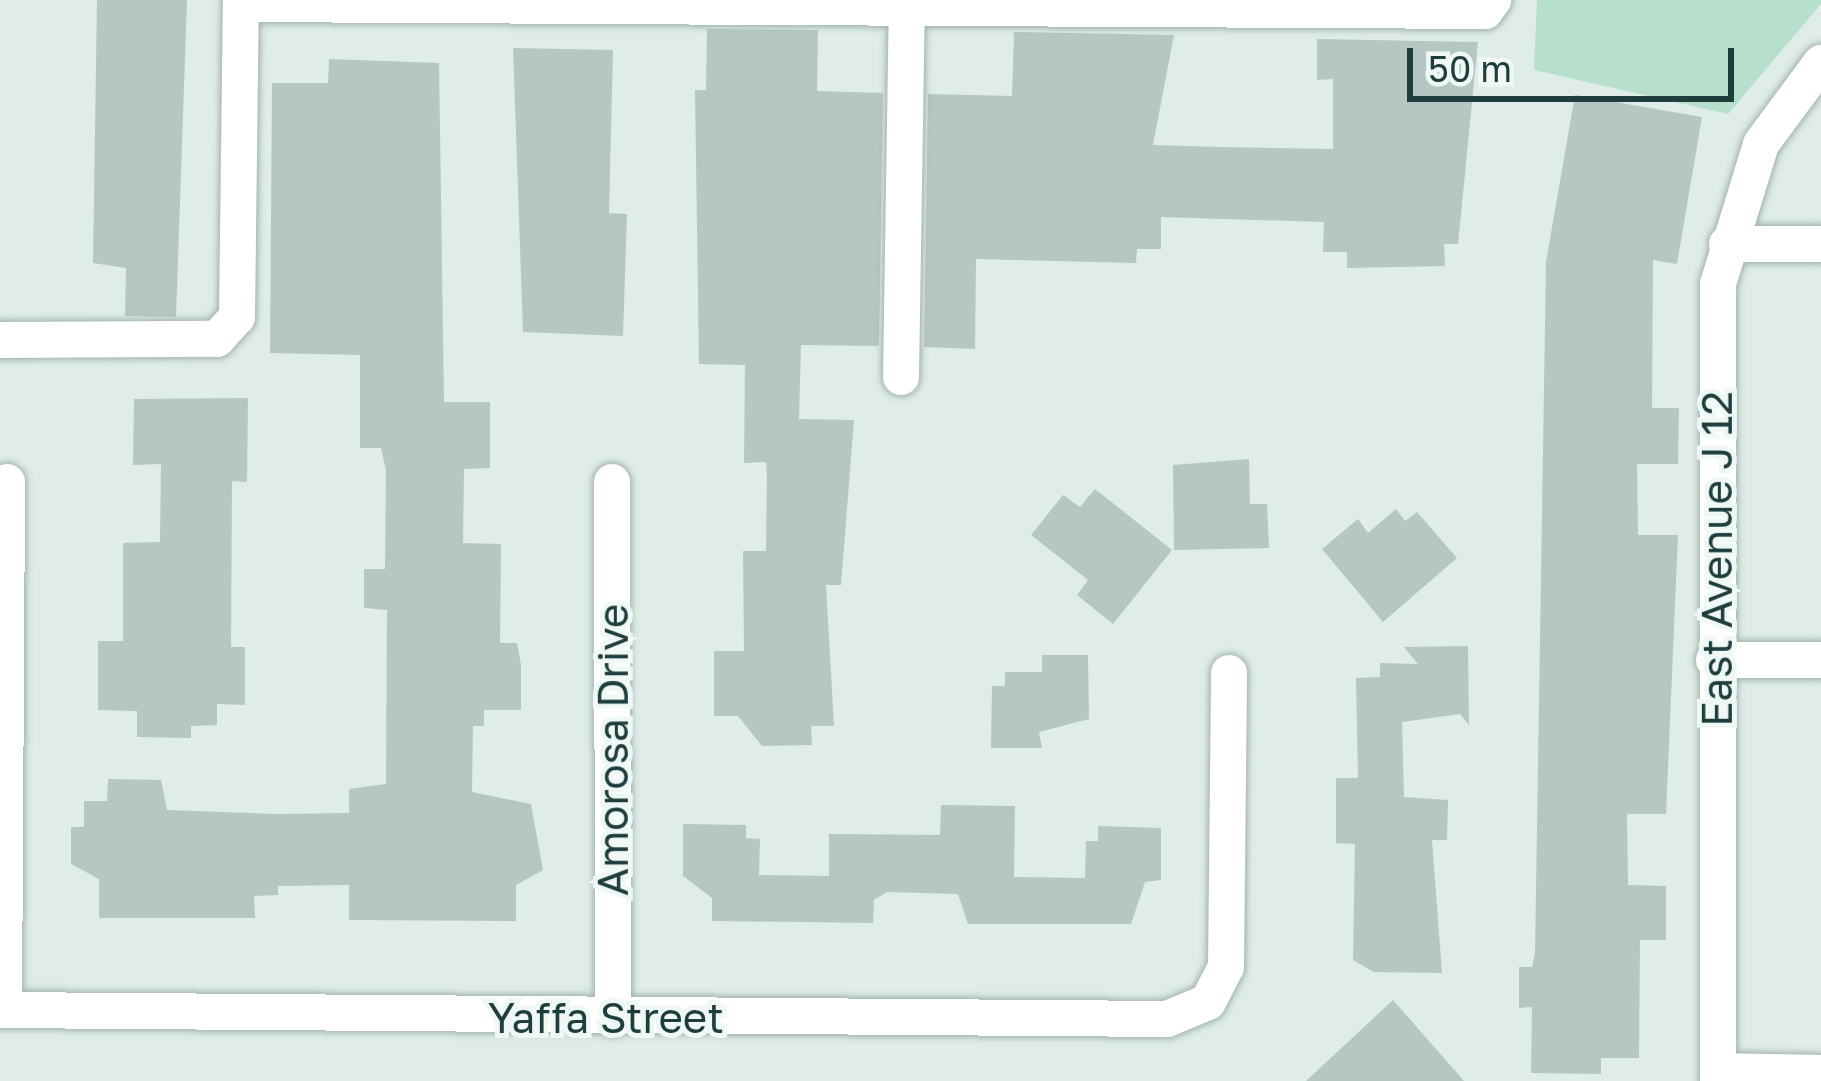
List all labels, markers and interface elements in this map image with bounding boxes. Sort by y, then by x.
scale bar [1413,24,1740,98]
text: 50 m [1428,47,1512,90]
street label: East Avenue J 12 [1691,391,1741,727]
street label: Amorosa Drive [587,604,637,896]
street label: Yaffa Street [488,992,724,1042]

